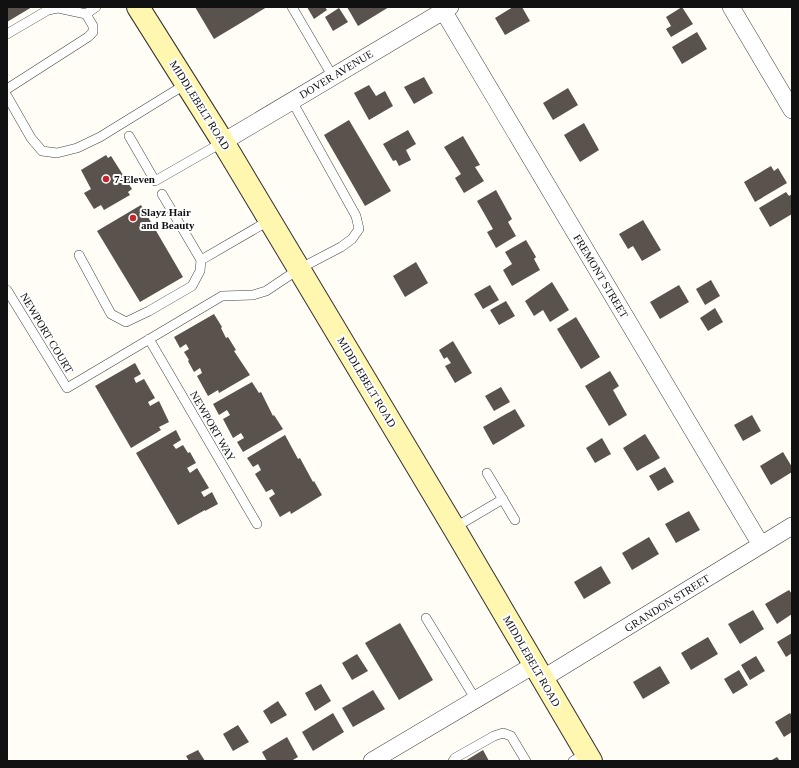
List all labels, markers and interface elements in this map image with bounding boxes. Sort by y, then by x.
street label: DOVER AVENUE [297,47,375,101]
street label: MIDDLEBELT ROAD [168,58,232,152]
place label: 7-Eleven [114,173,155,185]
marker: 7-Eleven [101,174,111,184]
place label: Slayz Hair and Beauty [141,206,195,231]
marker: Slayz Hair and Beauty [128,213,138,223]
street label: FREMONT STREET [571,232,631,320]
street label: NEWPORT COURT [18,291,76,376]
street label: MIDDLEBELT ROAD [335,335,399,429]
street label: NEWPORT WAY [188,389,238,463]
street label: GRANDON STREET [622,572,712,634]
street label: MIDDLEBELT ROAD [501,613,563,709]

